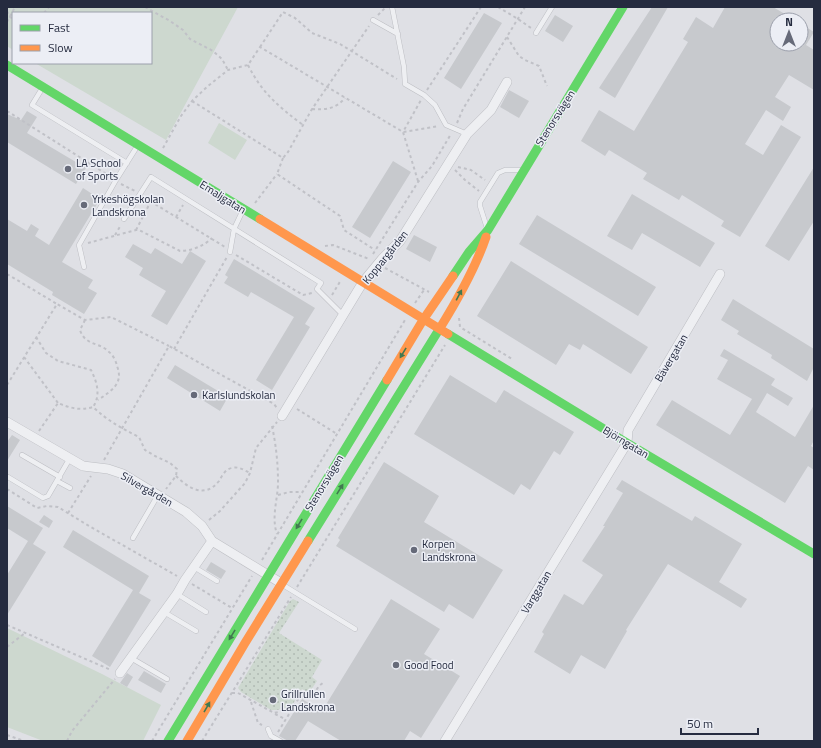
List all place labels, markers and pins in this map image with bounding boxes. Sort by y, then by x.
place label: LA School of Sports [76,155,121,184]
marker: LA School of Sports [63,164,73,174]
place label: Yrkeshögskolan Landskrona [92,191,164,220]
marker: Yrkeshögskolan Landskrona [79,200,89,210]
place label: Karlslundskolan [202,387,275,403]
marker: Karlslundskolan [189,390,199,400]
place label: Korpen Landskrona [422,536,476,565]
marker: Korpen Landskrona [409,545,419,555]
place label: Good Food [404,657,454,673]
marker: Good Food [391,660,401,670]
place label: Grillrullen Landskrona [281,686,335,715]
marker: Grillrullen Landskrona [268,695,278,705]

